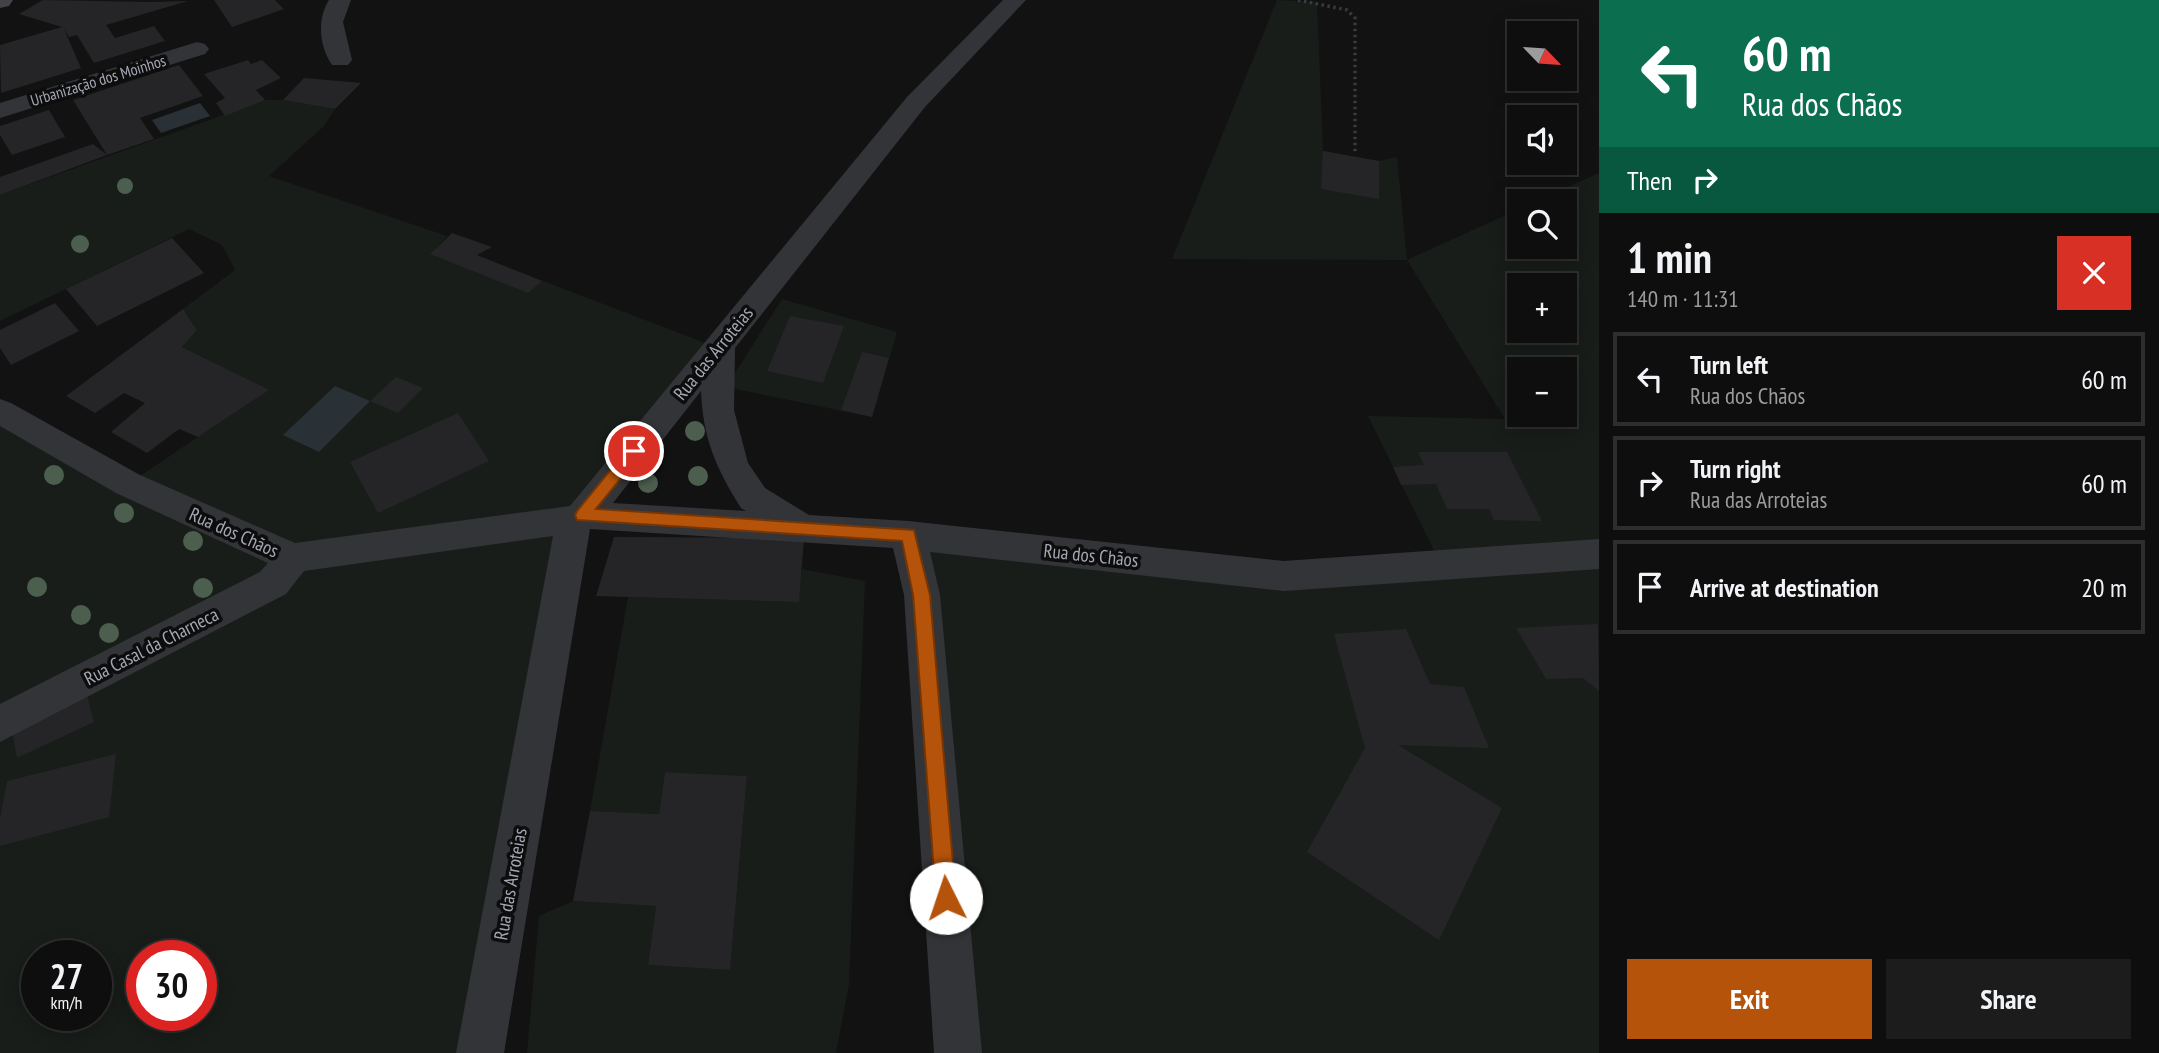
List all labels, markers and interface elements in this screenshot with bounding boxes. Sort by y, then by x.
north arrow [1507,21,1577,91]
map controls [1507,21,1577,427]
text: 60 m [1742,21,1831,85]
icon: left [1627,28,1718,119]
street label: Urbanização dos Moinhos [28,50,168,110]
text: Rua dos Chãos [1742,83,1902,125]
button: sound [1507,105,1577,175]
icon: right [1686,161,1724,199]
text: Then [1627,164,1672,197]
button: search [1507,189,1577,259]
text: 1 min [1627,230,1712,285]
button: close [2057,236,2131,310]
button: + [1507,273,1577,343]
text: 140 m · 11:31 [1627,284,1739,313]
street label: Rua das Arroteias [668,301,758,405]
text: Turn left [1690,348,1768,381]
button: − [1507,357,1577,427]
icon: left [1631,360,1669,398]
text: 60 m [2081,363,2127,396]
text: Rua dos Chãos [1690,381,1805,410]
pin [604,421,664,481]
icon: arrive [615,432,653,470]
text: Turn right [1690,452,1781,485]
icon: right [1631,464,1669,502]
text: 60 m [2081,467,2127,500]
text: Rua das Arroteias [1690,485,1827,514]
street label: Rua dos Chãos [186,502,282,562]
street label: Rua dos Chãos [1042,538,1140,572]
icon: arrive [1631,568,1669,606]
text: Arrive at destination [1690,571,1879,604]
text: 20 m [2081,571,2127,604]
street label: Rua Casal da Charneca [80,602,222,690]
street label: Rua das Arroteias [488,826,532,942]
position arrow [909,861,983,935]
speed limit sign: 30 [126,940,217,1031]
text: 27 [50,953,83,999]
button: Exit [1627,959,1872,1039]
button: Share [1886,959,2131,1039]
text: km/h [51,991,82,1014]

